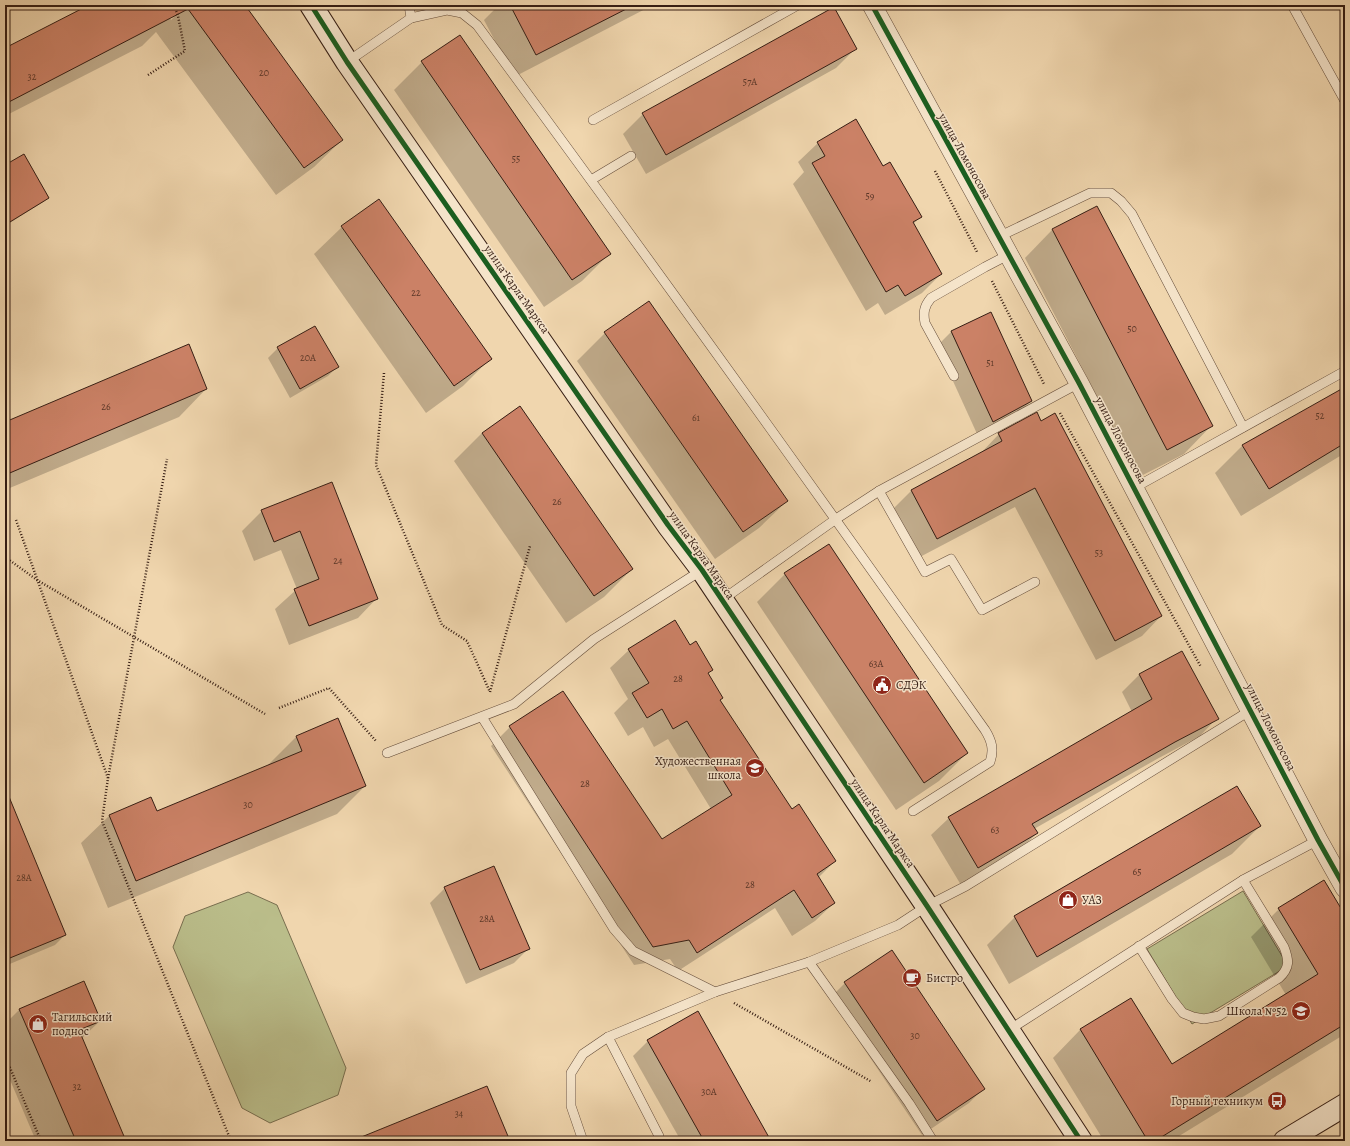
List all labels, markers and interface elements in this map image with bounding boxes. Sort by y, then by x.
house number: 20 [259,66,269,79]
house number: 32 [28,70,37,83]
house number: 57А [743,75,757,88]
street label: улица Ломоносова [934,109,996,202]
house number: 55 [512,152,520,165]
house number: 59 [866,189,875,202]
street label: улица Карла Маркса [480,241,554,337]
house number: 22 [411,286,421,299]
house number: 50 [1127,322,1137,335]
house number: 20А [300,351,316,364]
house number: 51 [986,356,994,369]
street label: улица Ломоносова [1091,393,1151,487]
house number: 26 [101,400,111,413]
house number: 52 [1315,409,1325,422]
house number: 61 [692,411,701,424]
house number: 26 [552,495,562,508]
street label: улица Карла Маркса [665,507,739,603]
house number: 53 [1095,546,1103,559]
house number: 24 [333,554,343,567]
house number: 63А [869,657,883,670]
house number: 28 [673,672,683,685]
public building icon: СДЭК [871,674,893,696]
place label: СДЭК [896,677,927,693]
street label: улица Ломоносова [1242,680,1300,774]
place label: Художественная школа [655,753,741,783]
school or university icon: Художественная школа [744,757,766,779]
street label: улица Карла Маркса [847,774,919,871]
house number: 28 [580,777,590,790]
house number: 30 [243,798,253,811]
house number: 63 [991,823,999,836]
house number: 65 [1133,865,1141,878]
house number: 28А [16,871,32,884]
house number: 28 [745,878,755,891]
shop icon: УАЗ [1057,889,1079,911]
place label: УАЗ [1082,892,1102,908]
house number: 28А [479,912,495,925]
cafe icon: Бистро [901,967,923,989]
place label: Бистро [926,970,963,986]
school or university icon: Школа №52 [1290,1000,1312,1022]
place label: Школа №52 [1226,1003,1287,1019]
place label: Тагильский поднос [52,1009,112,1039]
shop icon: Тагильский поднос [27,1013,49,1035]
house number: 30 [910,1029,920,1042]
house number: 32 [73,1080,82,1093]
house number: 30А [701,1085,717,1098]
bus stop icon: Горный техникум [1266,1090,1288,1112]
place label: Горный техникум [1171,1093,1263,1109]
house number: 34 [455,1107,464,1120]

